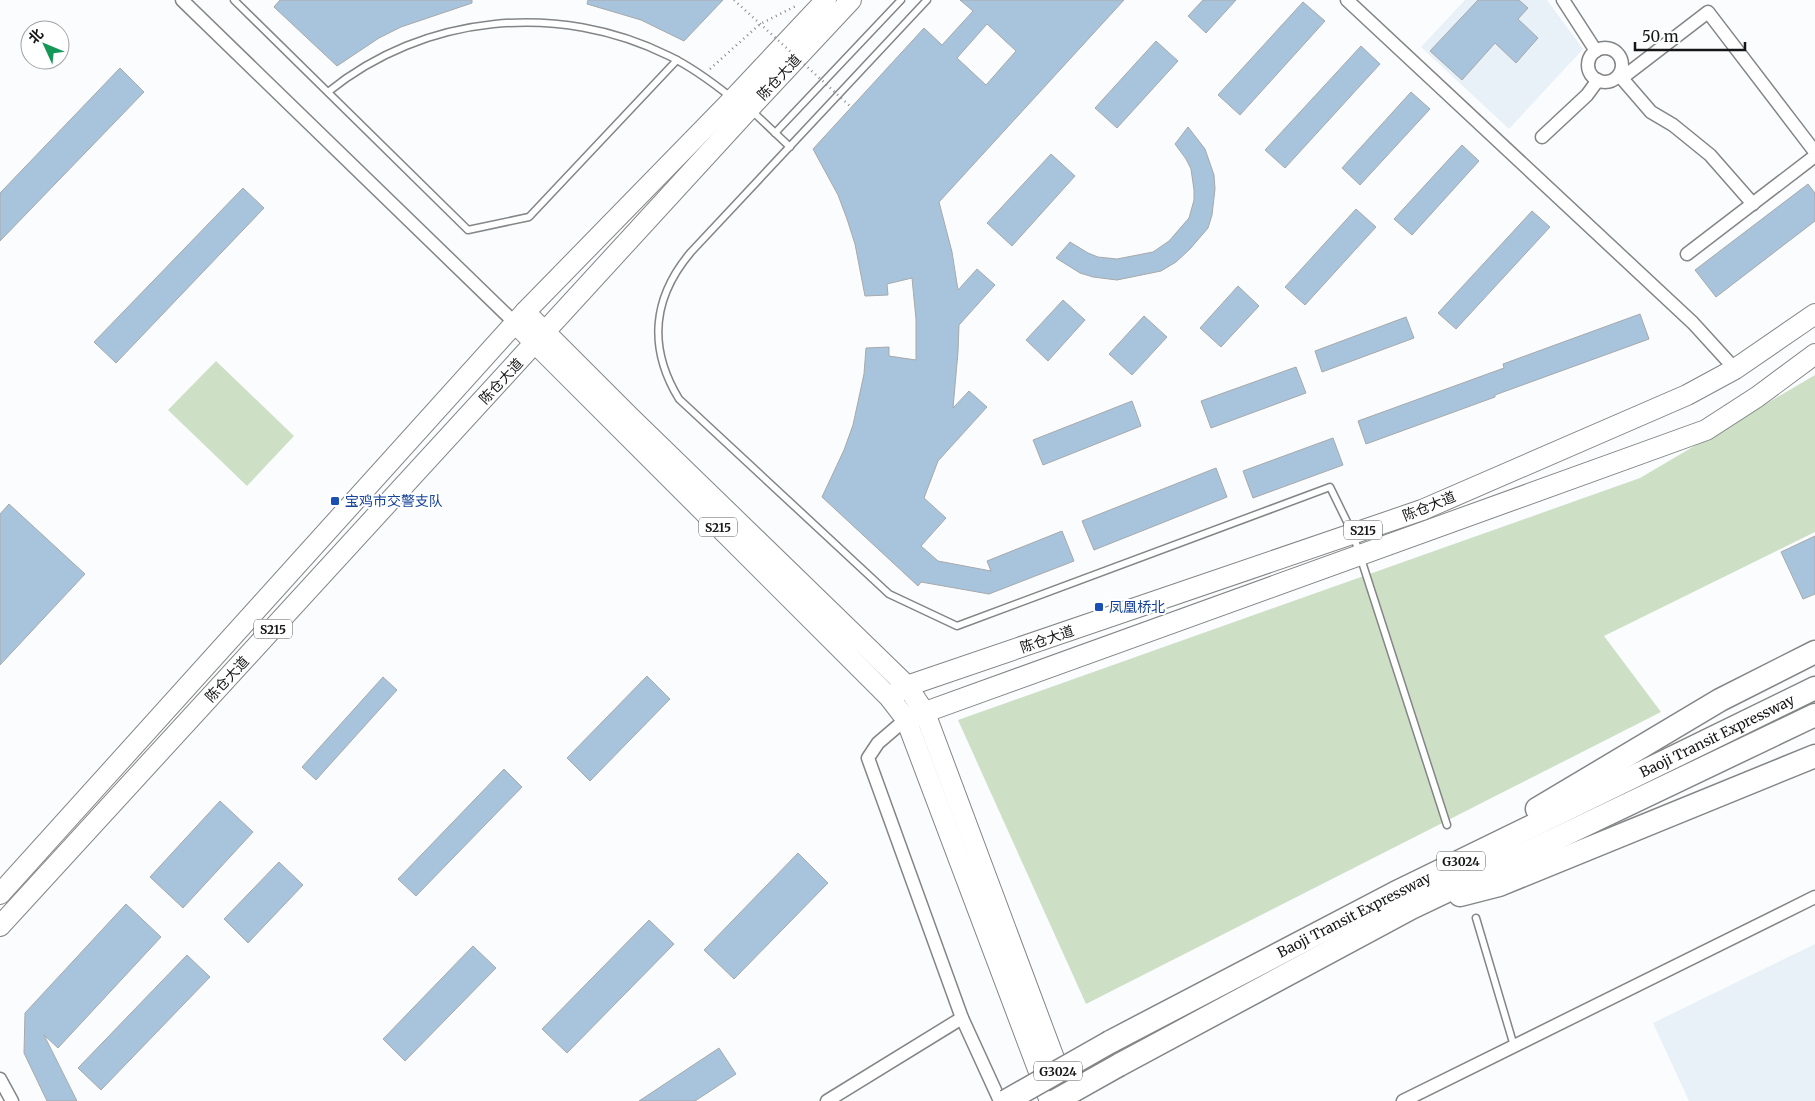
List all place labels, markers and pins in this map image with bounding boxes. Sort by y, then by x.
place label: 宝鸡市交警支队 [345,492,443,510]
marker: 宝鸡市交警支队 [329,495,341,507]
place label: 凤凰桥北 [1109,598,1165,616]
marker: 凤凰桥北 [1093,601,1105,613]

